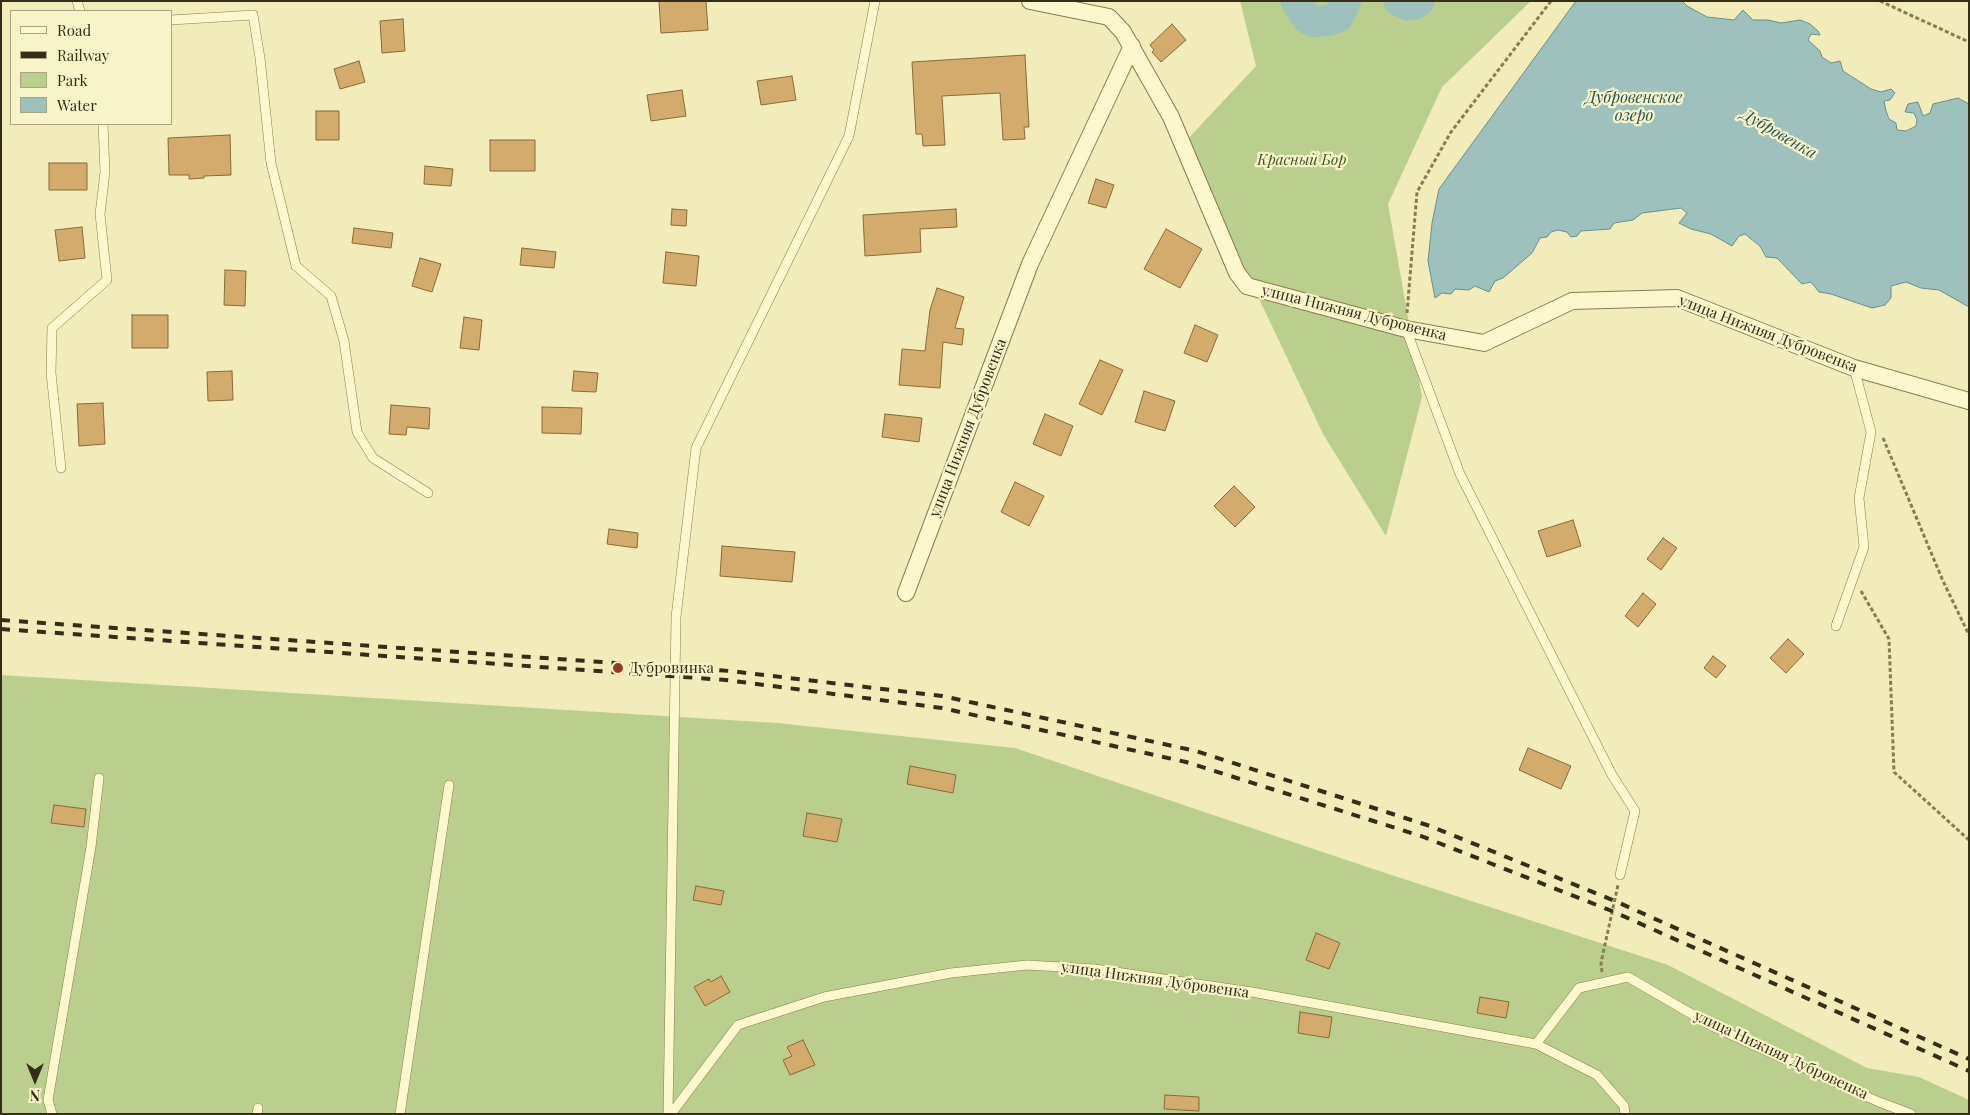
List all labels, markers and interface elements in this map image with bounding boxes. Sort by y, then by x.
legend [10,10,172,125]
text: Road [57,20,91,40]
text: Railway [57,45,109,65]
text: Park [57,70,88,90]
water label: Дубровенское озеро [1586,88,1682,126]
text: Water [57,95,97,115]
water label: Дубровенка [1738,105,1820,163]
park label: Красный Бор [1257,151,1347,169]
street label: улица Нижняя Дубровенка [1260,281,1448,345]
street label: улица Нижняя Дубровенка [1676,292,1860,376]
street label: улица Нижняя Дубровенка [926,336,1010,520]
place label: Дубровинка [629,659,714,677]
marker: Дубровинка [611,661,625,675]
street label: улица Нижняя Дубровенка [1060,958,1250,1002]
street label: улица Нижняя Дубровенка [1691,1007,1871,1103]
north arrow [10,1055,60,1105]
text: N [30,1086,40,1105]

